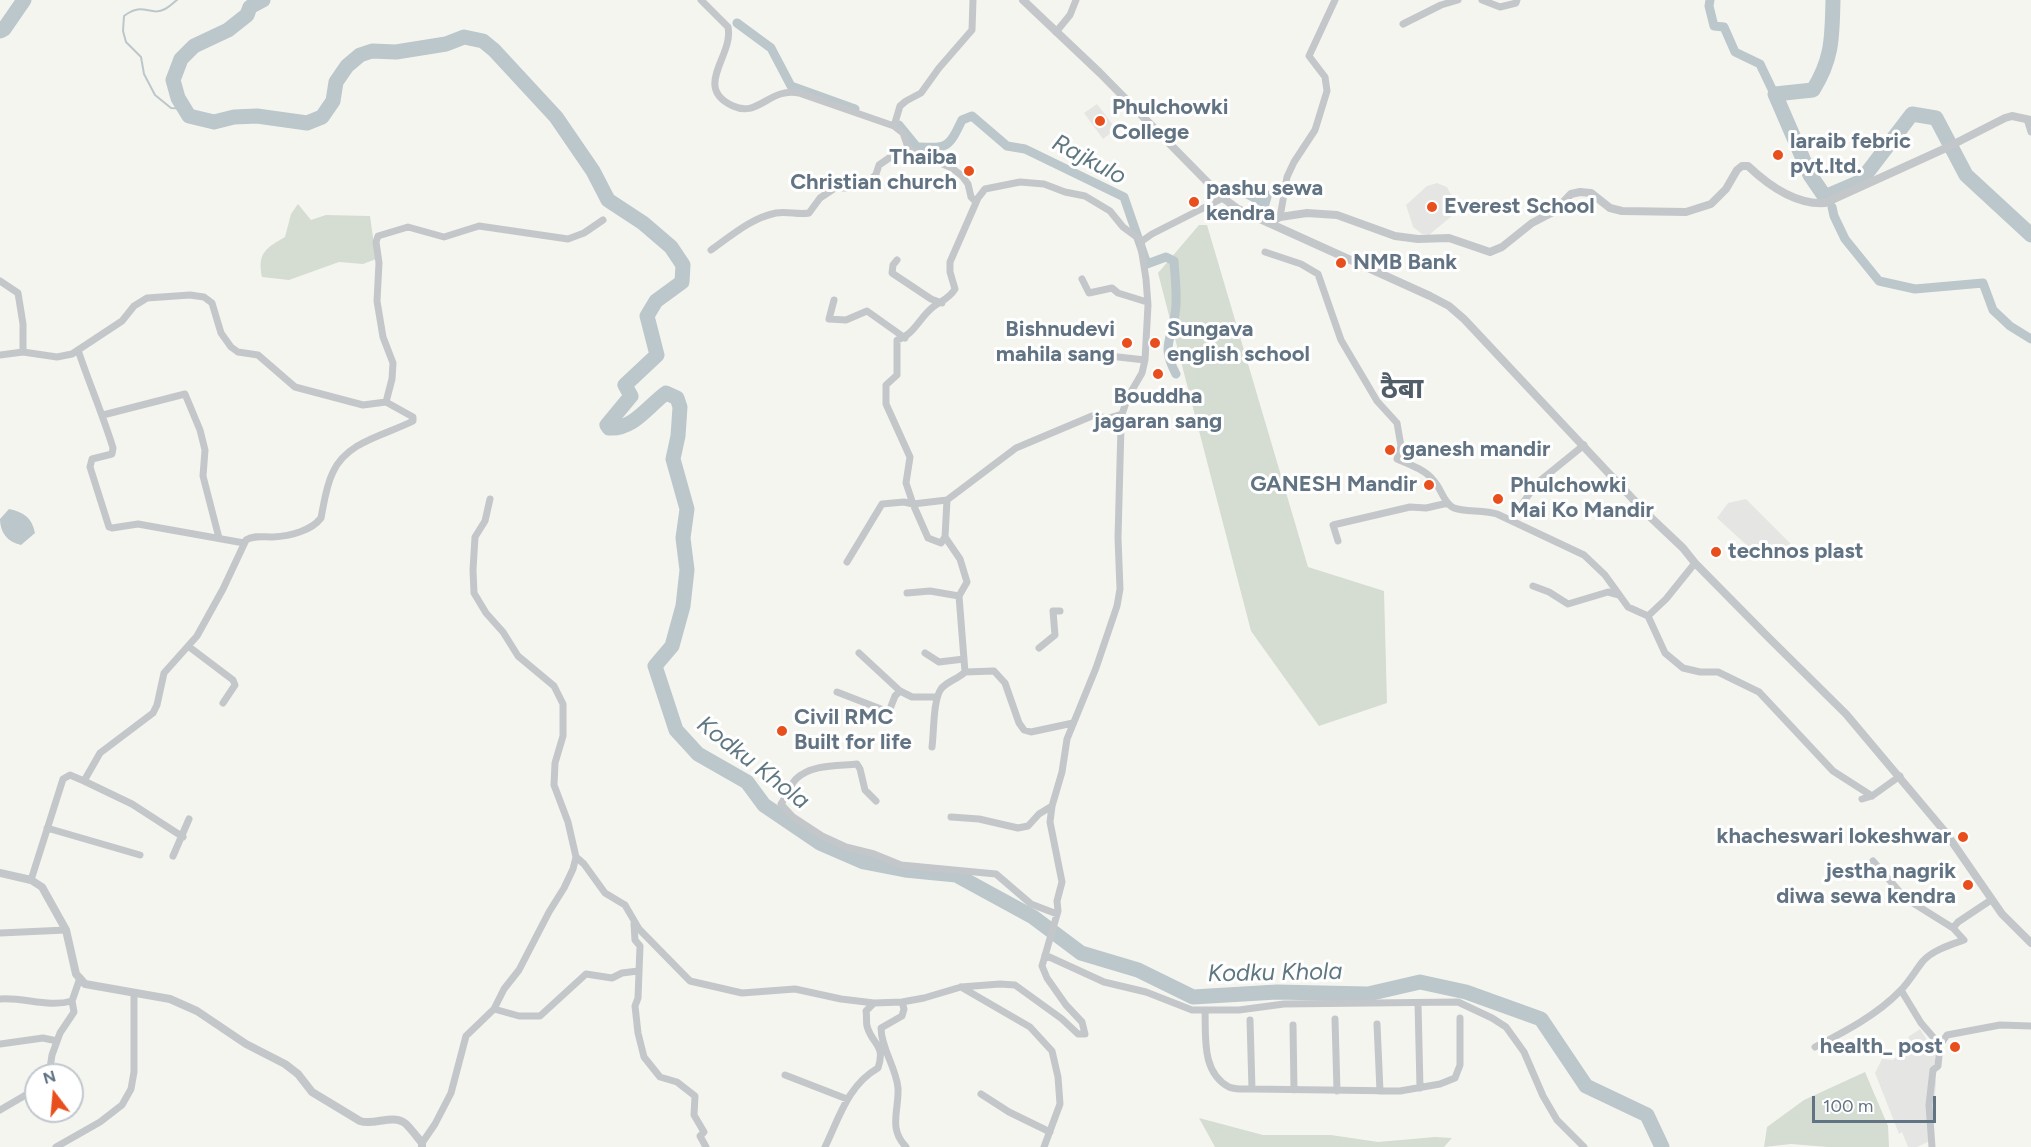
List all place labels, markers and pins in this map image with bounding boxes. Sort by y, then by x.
place label: Phulchowki College [1112,95,1229,146]
marker: Phulchowki College [1093,114,1107,128]
place label: laraib febric pvt.ltd. [1790,129,1911,180]
place label: Thaiba Christian church [790,145,957,196]
marker: laraib febric pvt.ltd. [1771,148,1785,162]
marker: Thaiba Christian church [962,164,976,178]
place label: pashu sewa kendra [1206,176,1323,228]
place label: Everest School [1444,194,1595,220]
marker: pashu sewa kendra [1187,195,1201,209]
marker: Everest School [1425,200,1439,214]
place label: NMB Bank [1353,250,1457,276]
marker: NMB Bank [1334,256,1348,270]
place label: Bishnudevi mahila sang [996,317,1115,368]
place label: Sungava english school [1167,317,1310,368]
marker: Bishnudevi mahila sang [1120,336,1134,350]
marker: Sungava english school [1148,336,1162,350]
marker: Bouddha jagaran sang [1151,367,1165,381]
place label: Bouddha jagaran sang [1094,384,1222,436]
place label: ganesh mandir [1402,437,1550,463]
marker: ganesh mandir [1383,443,1397,457]
place label: GANESH Mandir [1250,472,1417,498]
place label: Phulchowki Mai Ko Mandir [1510,473,1654,524]
marker: GANESH Mandir [1422,478,1436,492]
marker: Phulchowki Mai Ko Mandir [1491,492,1505,506]
place label: technos plast [1728,539,1864,565]
marker: technos plast [1709,545,1723,559]
place label: Civil RMC Built for life [794,705,912,756]
marker: Civil RMC Built for life [775,724,789,738]
place label: khacheswari lokeshwar [1717,824,1951,850]
marker: khacheswari lokeshwar [1956,830,1970,844]
place label: jestha nagrik diwa sewa kendra [1776,859,1956,910]
marker: jestha nagrik diwa sewa kendra [1961,878,1975,892]
place label: health_ post [1820,1034,1943,1060]
marker: health_ post [1948,1040,1962,1054]

